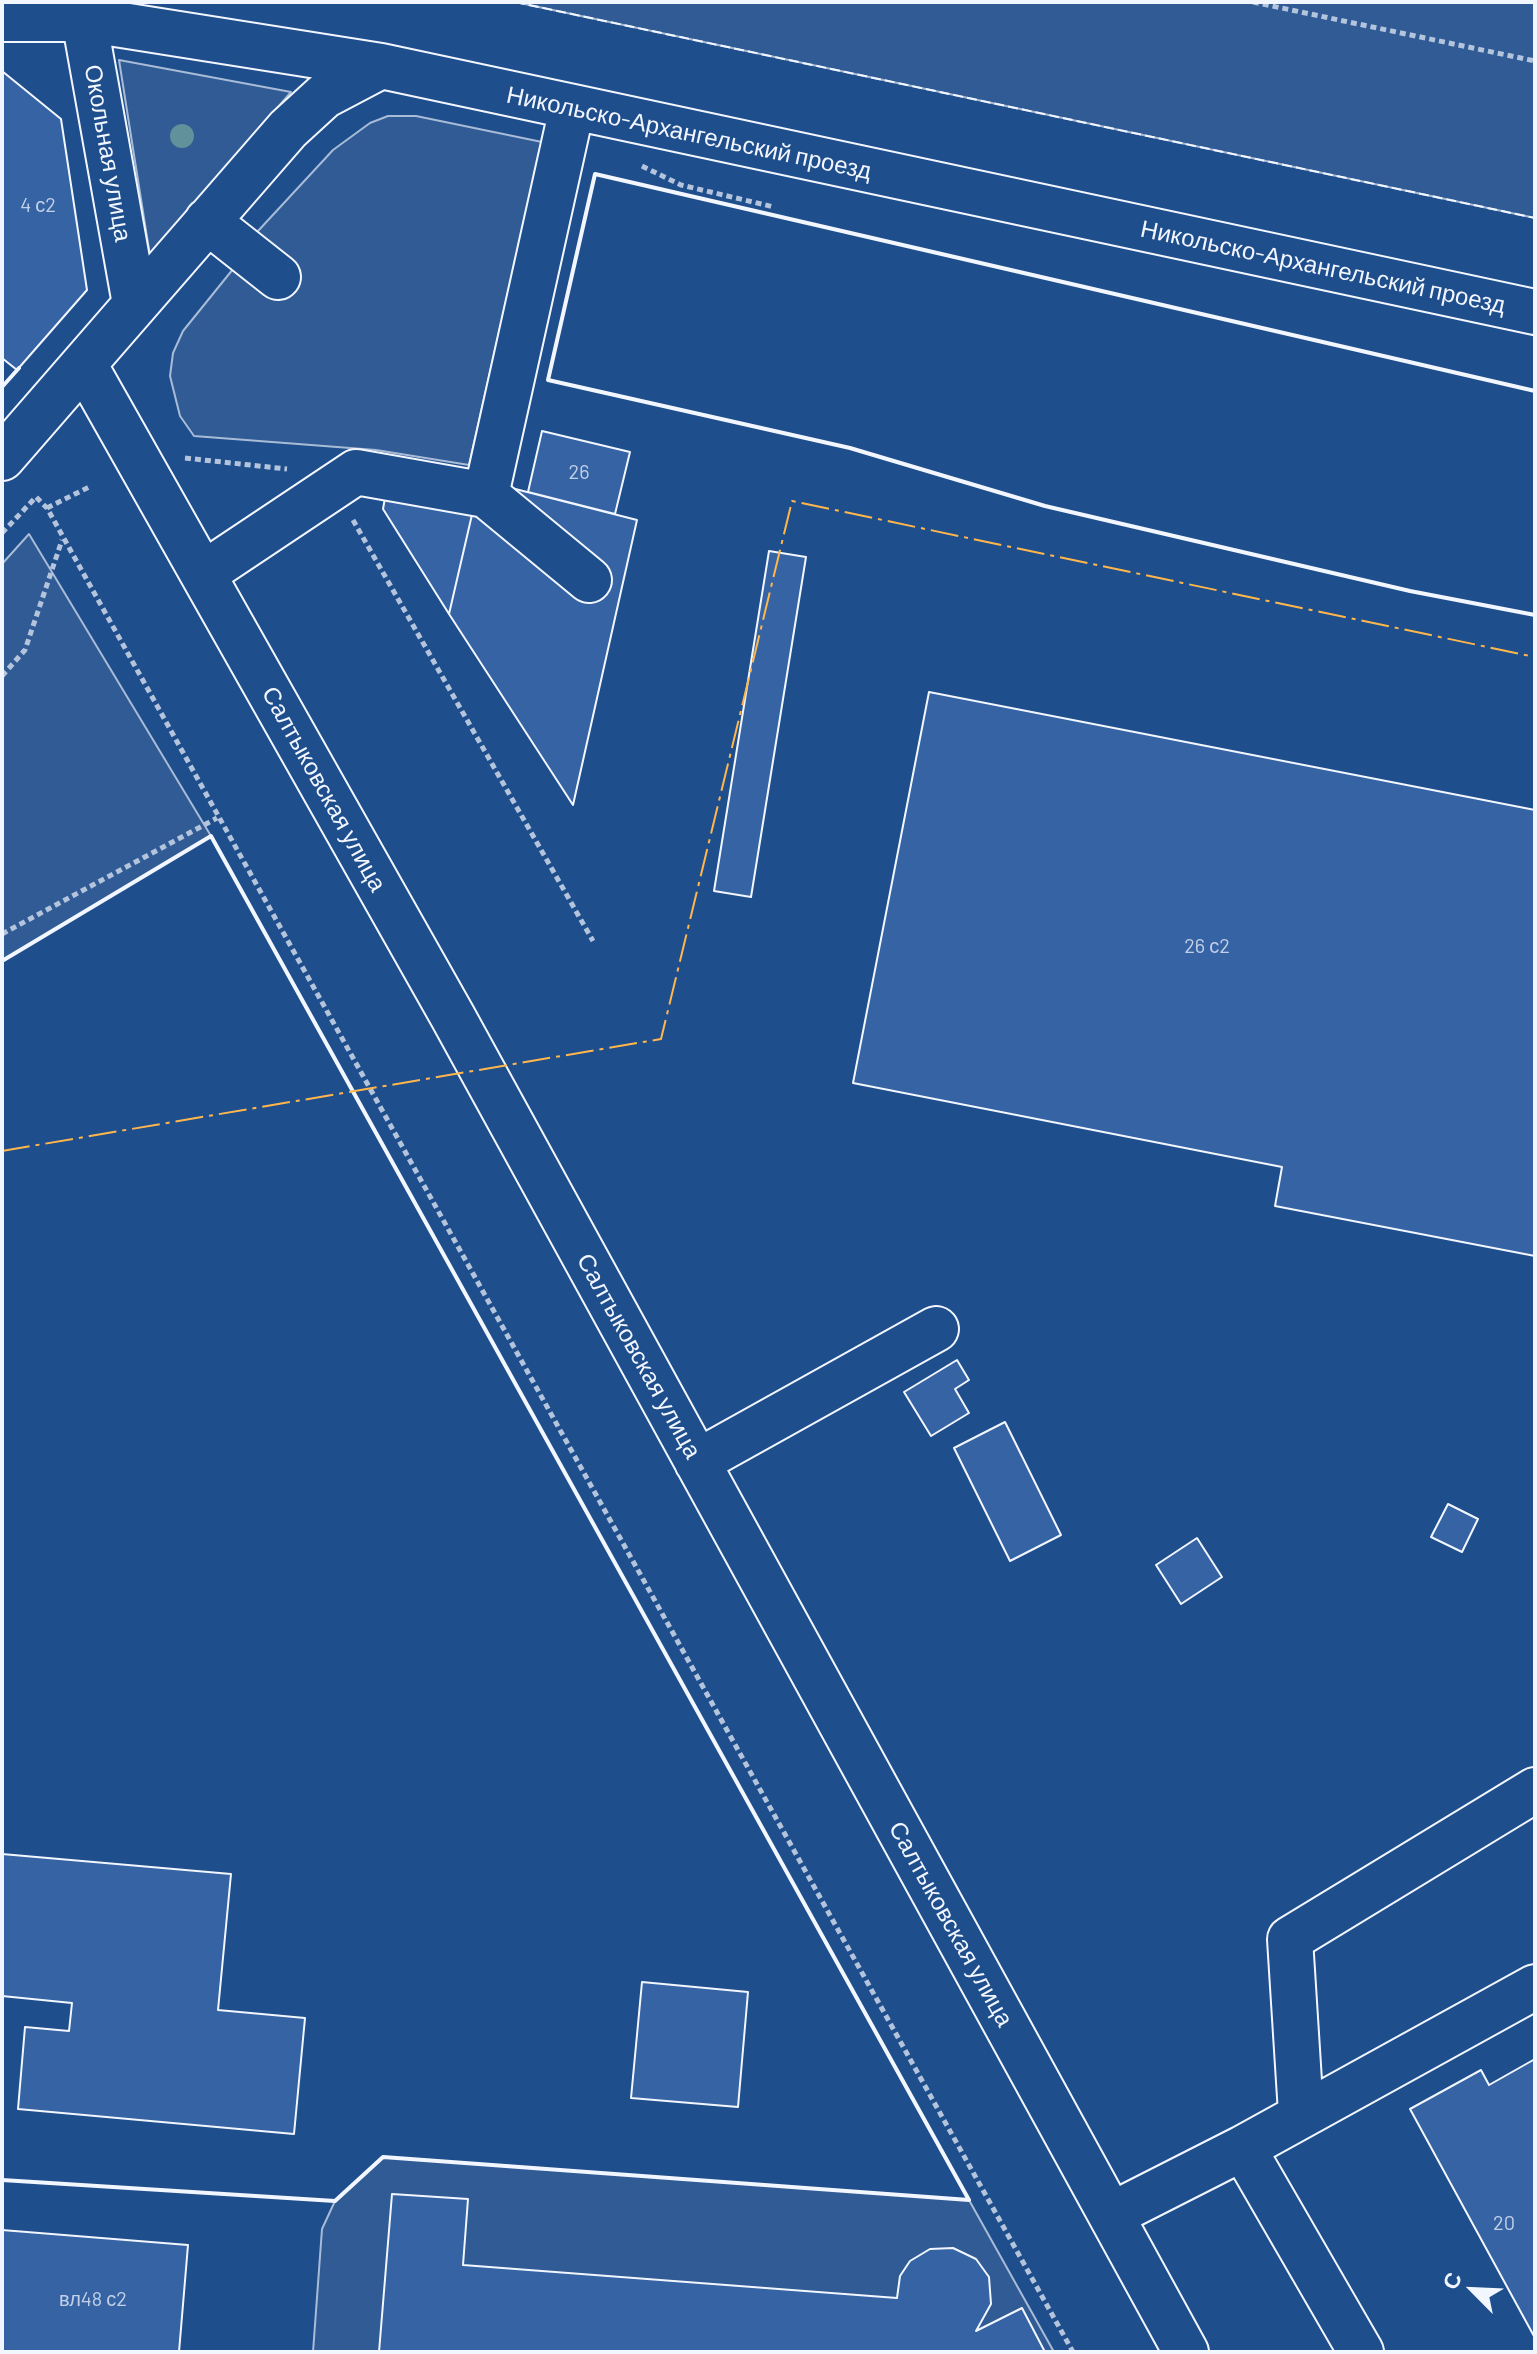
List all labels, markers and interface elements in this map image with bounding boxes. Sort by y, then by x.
street label: Окольная улица [78,62,138,244]
street label: Никольско-Архангельский проезд [504,80,874,186]
house number: 4 с2 [20,193,56,217]
street label: Никольско-Архангельский проезд [1138,214,1508,320]
house number: 26 [568,460,590,484]
street label: Салтыковская улица [256,681,392,897]
house number: 26 с2 [1184,934,1230,958]
street label: Салтыковская улица [571,1248,707,1464]
street label: Салтыковская улица [883,1816,1019,2032]
house number: 20 [1493,2211,1515,2235]
north arrow [1433,2250,1513,2330]
text: С [1436,2268,1466,2293]
house number: вл48 с2 [59,2287,127,2311]

